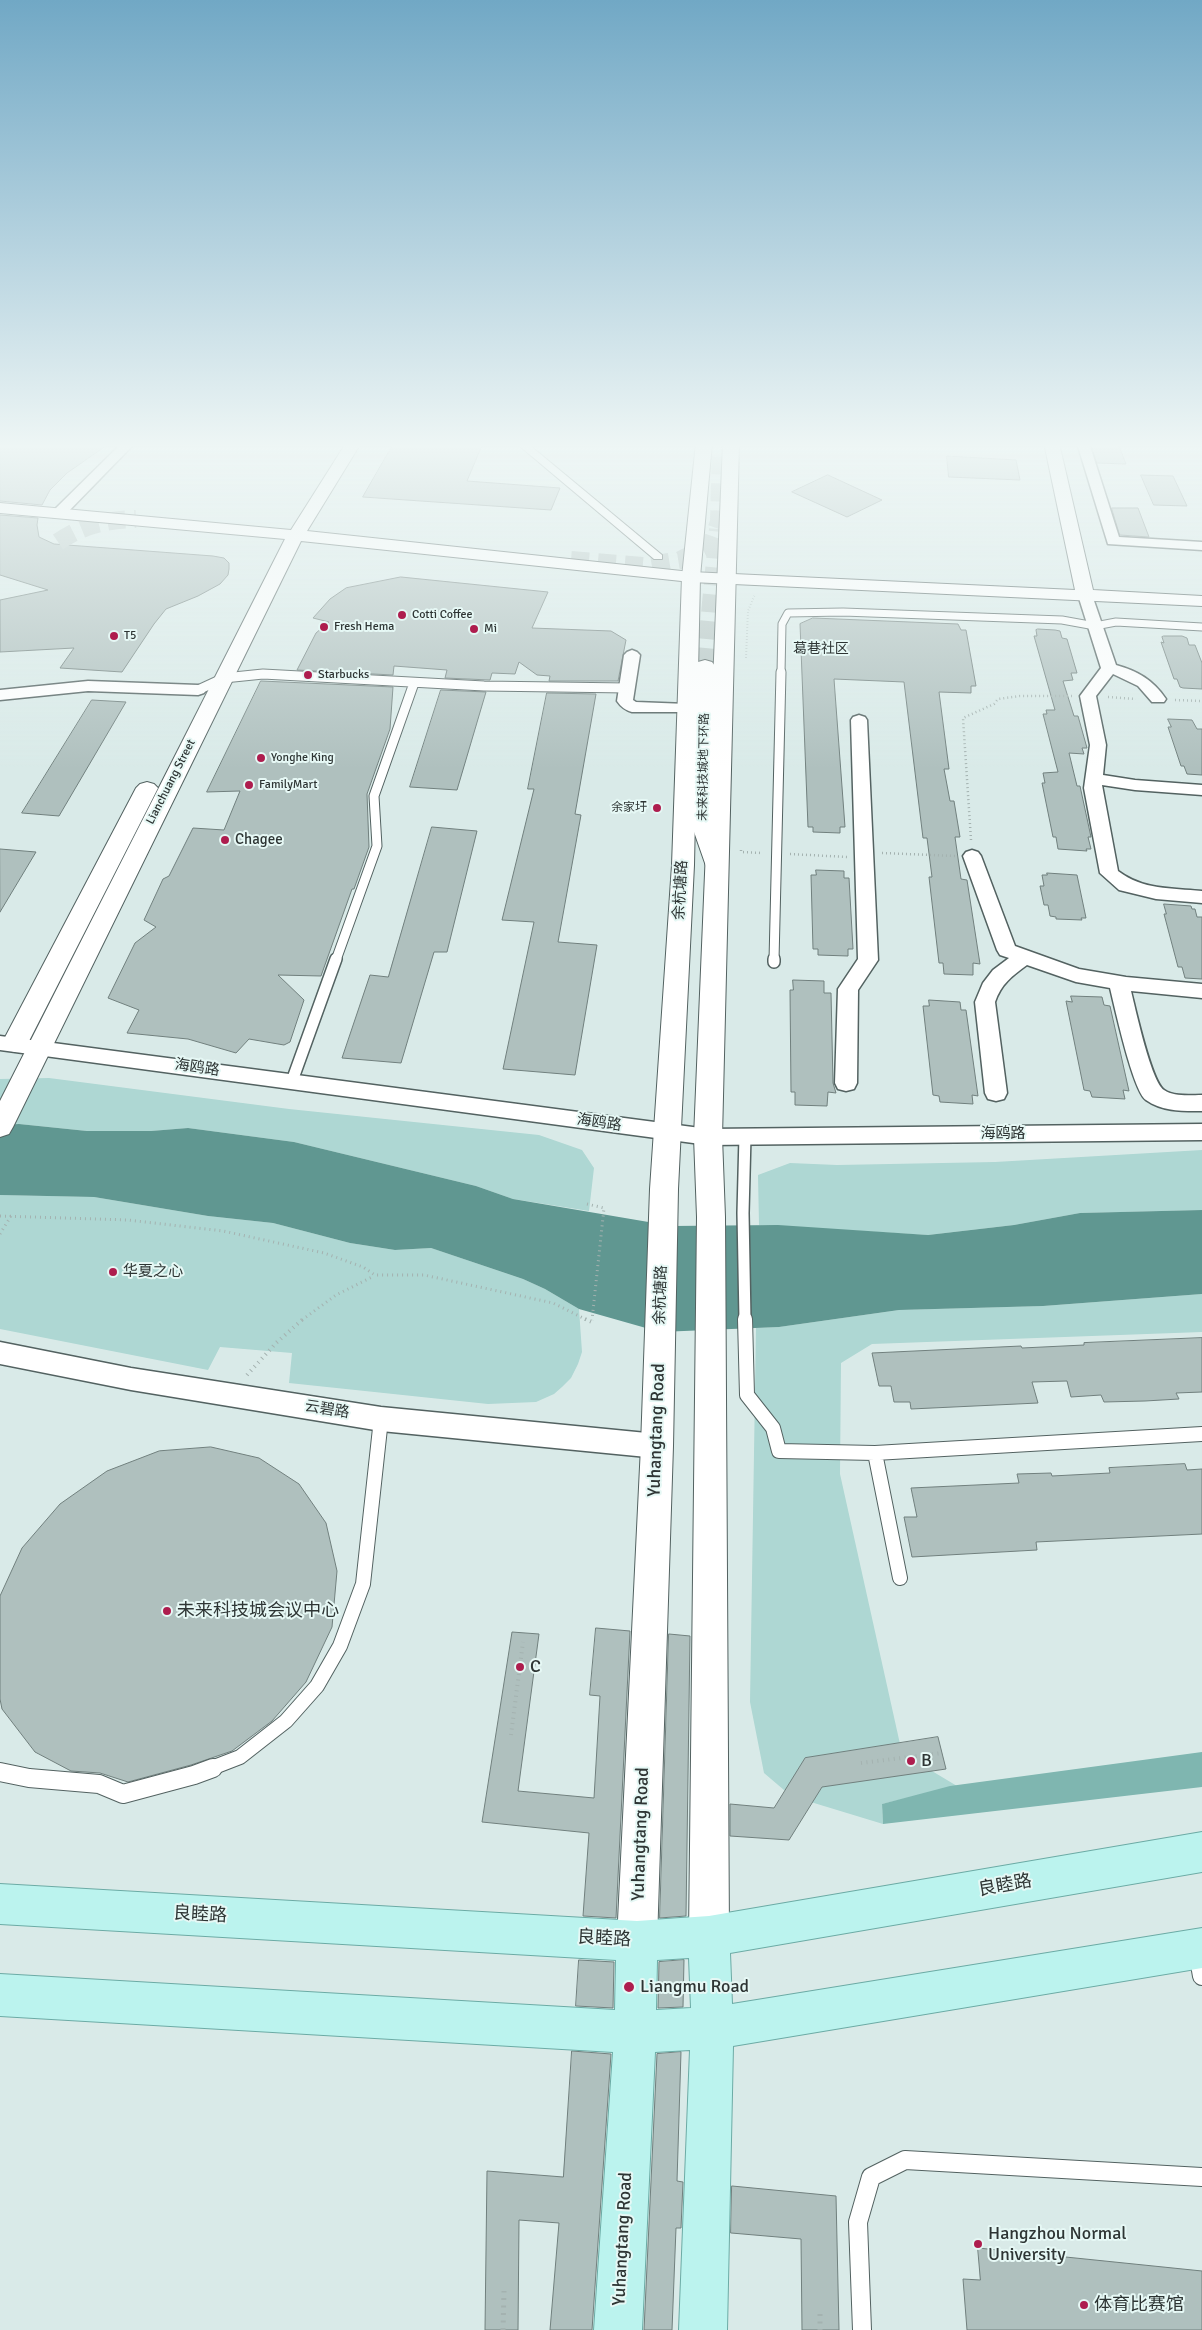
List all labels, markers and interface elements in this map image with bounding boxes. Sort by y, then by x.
place label: Cotti Coffee [412,608,473,622]
marker: Cotti Coffee [396,609,408,621]
place label: Fresh Hema [334,620,394,634]
marker: Fresh Hema [318,621,330,633]
place label: Mi [484,622,497,636]
marker: Mi [468,623,480,635]
place label: T5 [124,629,136,643]
marker: T5 [108,630,120,642]
district label: 葛巷社区 [793,641,849,657]
place label: Starbucks [318,668,369,682]
marker: Starbucks [302,669,314,681]
street label: 未来科技城地下环路 [696,713,712,821]
street label: Lianchuang Street [143,737,199,827]
place label: Yonghe King [271,751,334,765]
marker: Yonghe King [255,752,267,764]
place label: FamilyMart [259,778,317,792]
marker: FamilyMart [243,779,255,791]
place label: 余家圩 [611,801,647,815]
marker: 余家圩 [651,802,663,814]
place label: Chagee [235,831,283,849]
marker: Chagee [219,834,231,846]
street label: 余杭塘路 [670,860,692,920]
street label: 海鸥路 [173,1056,221,1080]
street label: 海鸥路 [575,1111,623,1135]
street label: 海鸥路 [981,1125,1025,1143]
place label: 华夏之心 [123,1263,183,1281]
street label: 余杭塘路 [651,1265,671,1325]
marker: 华夏之心 [107,1266,119,1278]
street label: Yuhangtang Road [644,1363,670,1497]
street label: 云碧路 [303,1398,351,1422]
place label: 未来科技城会议中心 [177,1600,339,1622]
marker: 未来科技城会议中心 [161,1605,173,1617]
place label: C [530,1656,541,1678]
marker: C [514,1661,526,1673]
place label: B [921,1750,932,1772]
marker: B [905,1755,917,1767]
street label: Yuhangtang Road [628,1767,654,1901]
street label: 良睦路 [977,1871,1033,1901]
street label: 良睦路 [172,1903,228,1927]
street label: 良睦路 [576,1927,632,1951]
place label: Liangmu Road [640,1976,749,1998]
marker: Liangmu Road [622,1980,636,1994]
street label: Yuhangtang Road [609,2172,637,2306]
place label: Hangzhou Normal University [988,2223,1127,2266]
marker: Hangzhou Normal University [972,2238,984,2250]
place label: 体育比赛馆 [1094,2294,1184,2316]
marker: 体育比赛馆 [1078,2299,1090,2311]

